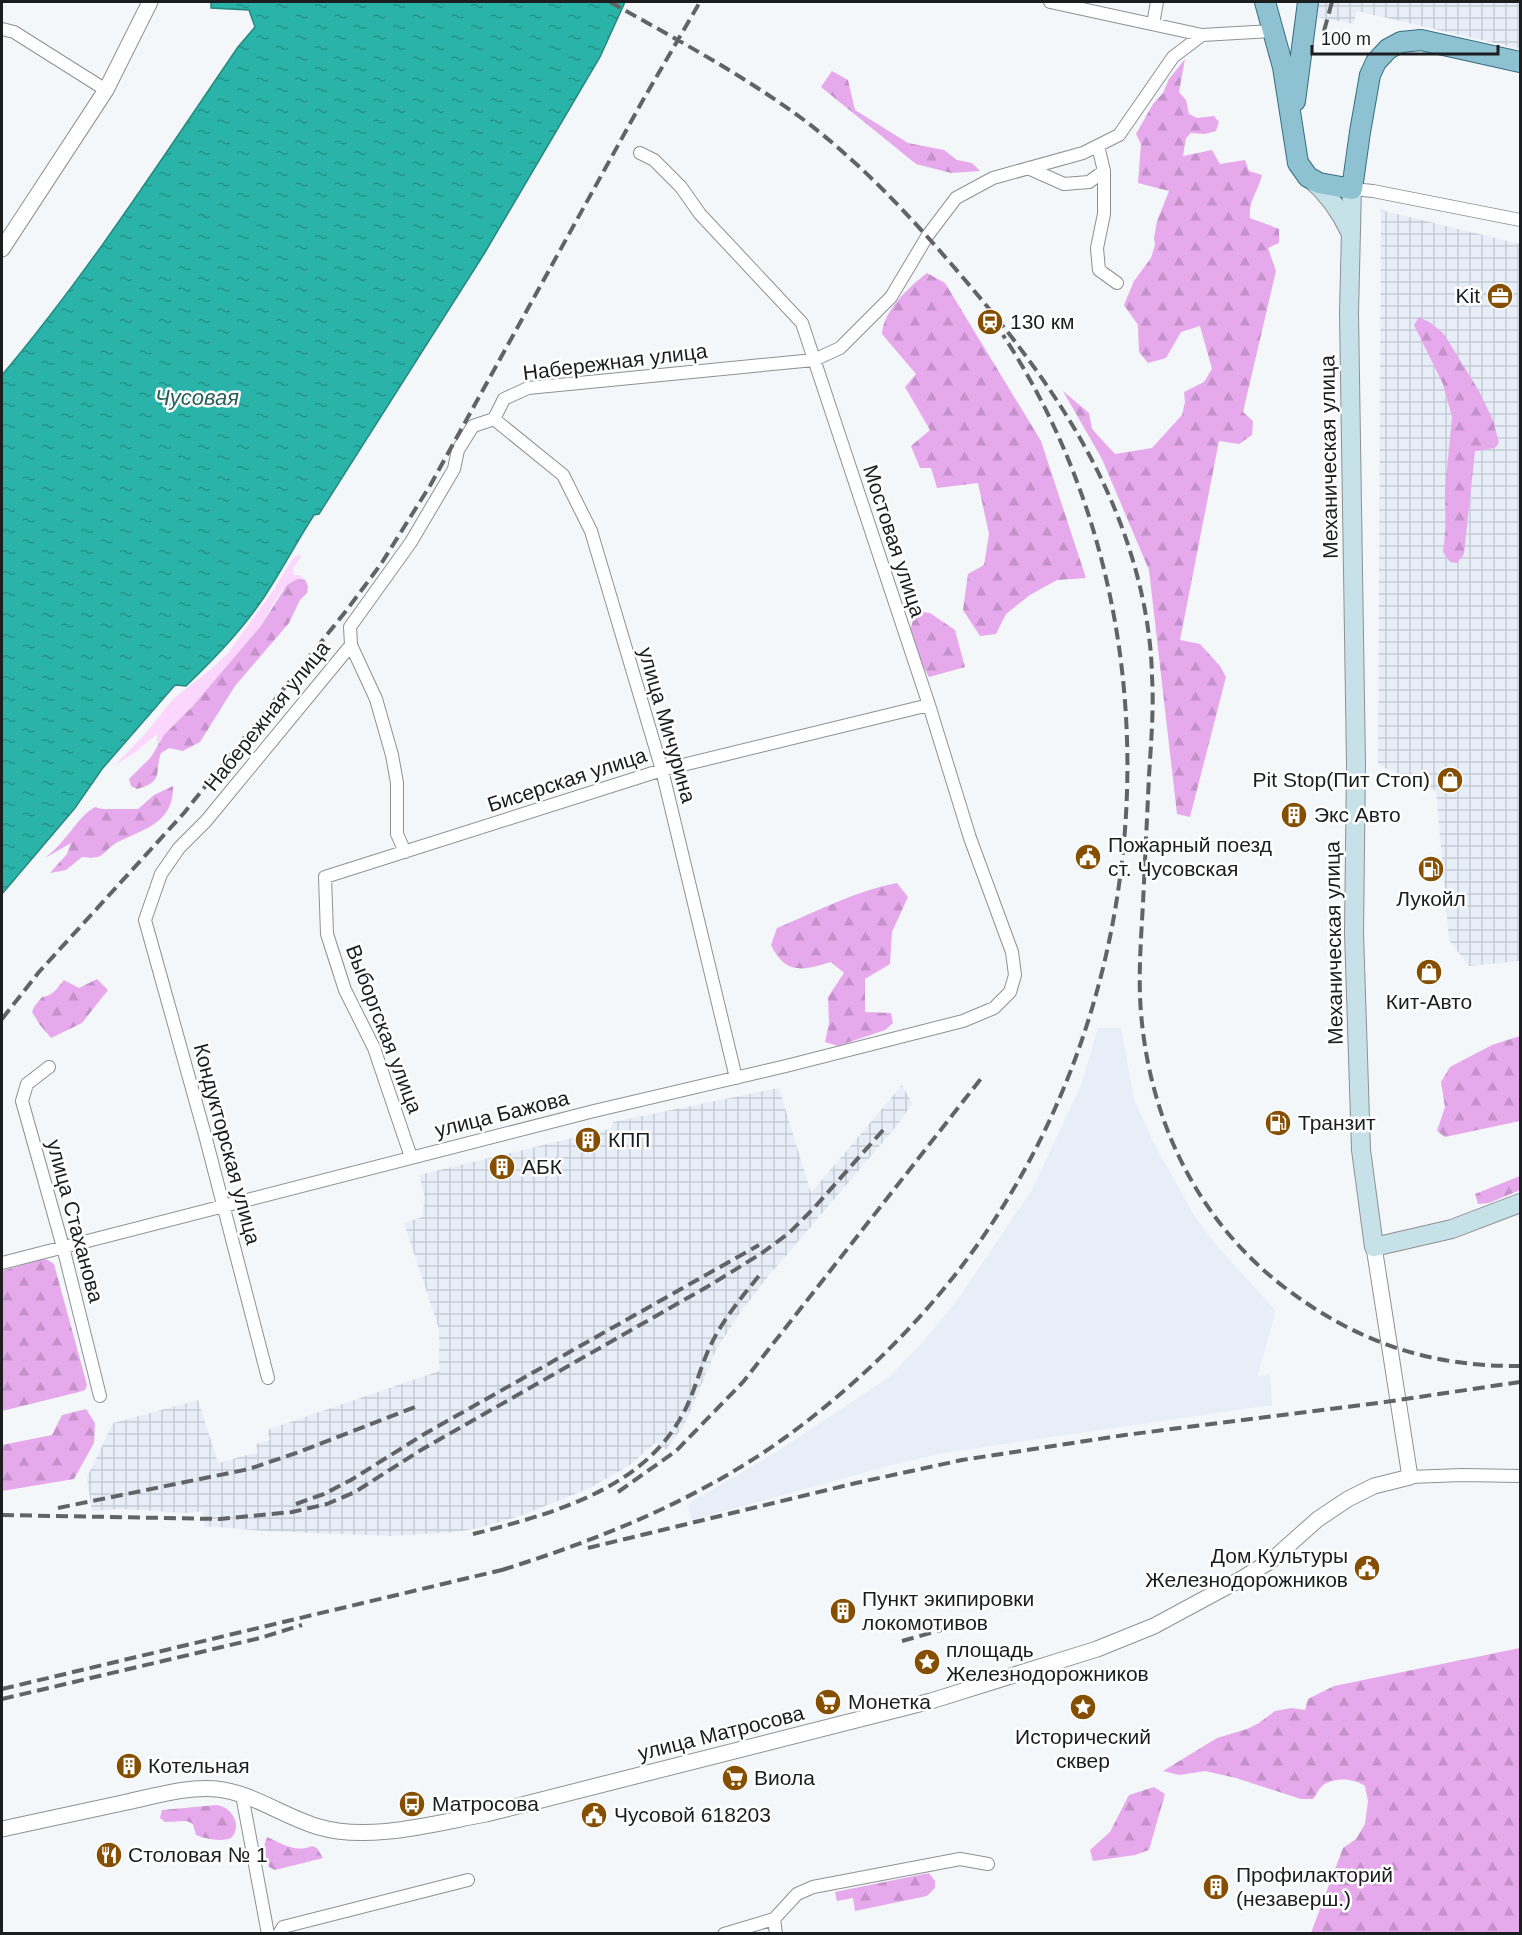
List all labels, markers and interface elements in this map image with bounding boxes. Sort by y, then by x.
scale bar [1312,18,1498,56]
text: 100 m [1321,29,1371,49]
office icon: Kit [1485,281,1515,311]
place label: Kit [1455,284,1480,307]
station icon: 130 км [975,307,1005,337]
place label: 130 км [1010,310,1075,333]
street label: Набережная улица [521,339,709,384]
street label: Механическая улица [1315,355,1342,559]
water label: Чусовая [155,385,239,410]
street label: Мостовая улица [859,462,930,620]
street label: Набережная улица [199,636,334,795]
street label: улица Мичурина [634,644,701,806]
street label: Бисерская улица [484,743,650,816]
shop icon: Pit Stop(Пит Стоп) [1435,765,1465,795]
place label: Pit Stop(Пит Стоп) [1253,768,1430,791]
building icon: Экс Авто [1279,800,1309,830]
place label: Экс Авто [1314,803,1401,826]
place label: Пожарный поезд ст. Чусовская [1108,833,1272,880]
street label: Механическая улица [1320,841,1347,1045]
public building icon: Пожарный поезд ст. Чусовская [1073,842,1103,872]
fuel station icon: Лукойл [1416,854,1446,884]
place label: Лукойл [1396,887,1466,910]
street label: Выборгская улица [342,941,427,1117]
shop icon: Кит-Авто [1414,957,1444,987]
place label: Кит-Авто [1386,990,1472,1013]
street label: Кондукторская улица [190,1041,265,1247]
street label: улица Бажова [432,1086,572,1141]
fuel station icon: Транзит [1263,1108,1293,1138]
place label: Транзит [1298,1111,1376,1134]
building icon: КПП [573,1125,603,1155]
place label: КПП [608,1128,650,1151]
street label: улица Стаханова [43,1137,108,1305]
building icon: АБК [487,1152,517,1182]
place label: АБК [522,1155,563,1178]
place label: Дом Культуры Железнодорожников [1145,1544,1348,1591]
public building icon: Дом Культуры Железнодорожников [1352,1553,1382,1583]
place label: Пункт экипировки локомотивов [862,1587,1034,1634]
building icon: Пункт экипировки локомотивов [828,1596,858,1626]
place label: площадь Железнодорожников [946,1638,1149,1685]
place icon: площадь Железнодорожников [912,1647,942,1677]
supermarket icon: Монетка [813,1687,843,1717]
place label: Монетка [848,1690,931,1713]
place icon: Исторический сквер [1068,1692,1098,1722]
street label: улица Матросова [635,1701,807,1764]
place label: Исторический сквер [1015,1725,1151,1772]
building icon: Котельная [114,1751,144,1781]
place label: Котельная [148,1754,250,1777]
supermarket icon: Виола [720,1763,750,1793]
place label: Виола [754,1766,815,1789]
bus stop icon: Матросова [397,1789,427,1819]
place label: Матросова [432,1792,539,1815]
public building icon: Чусовой 618203 [579,1800,609,1830]
place label: Чусовой 618203 [614,1803,771,1826]
restaurant icon: Столовая № 1 [94,1840,124,1870]
place label: Столовая № 1 [128,1843,268,1866]
place label: Профилакторий (незаверш.) [1236,1863,1393,1910]
building icon: Профилакторий (незаверш.) [1201,1872,1231,1902]

